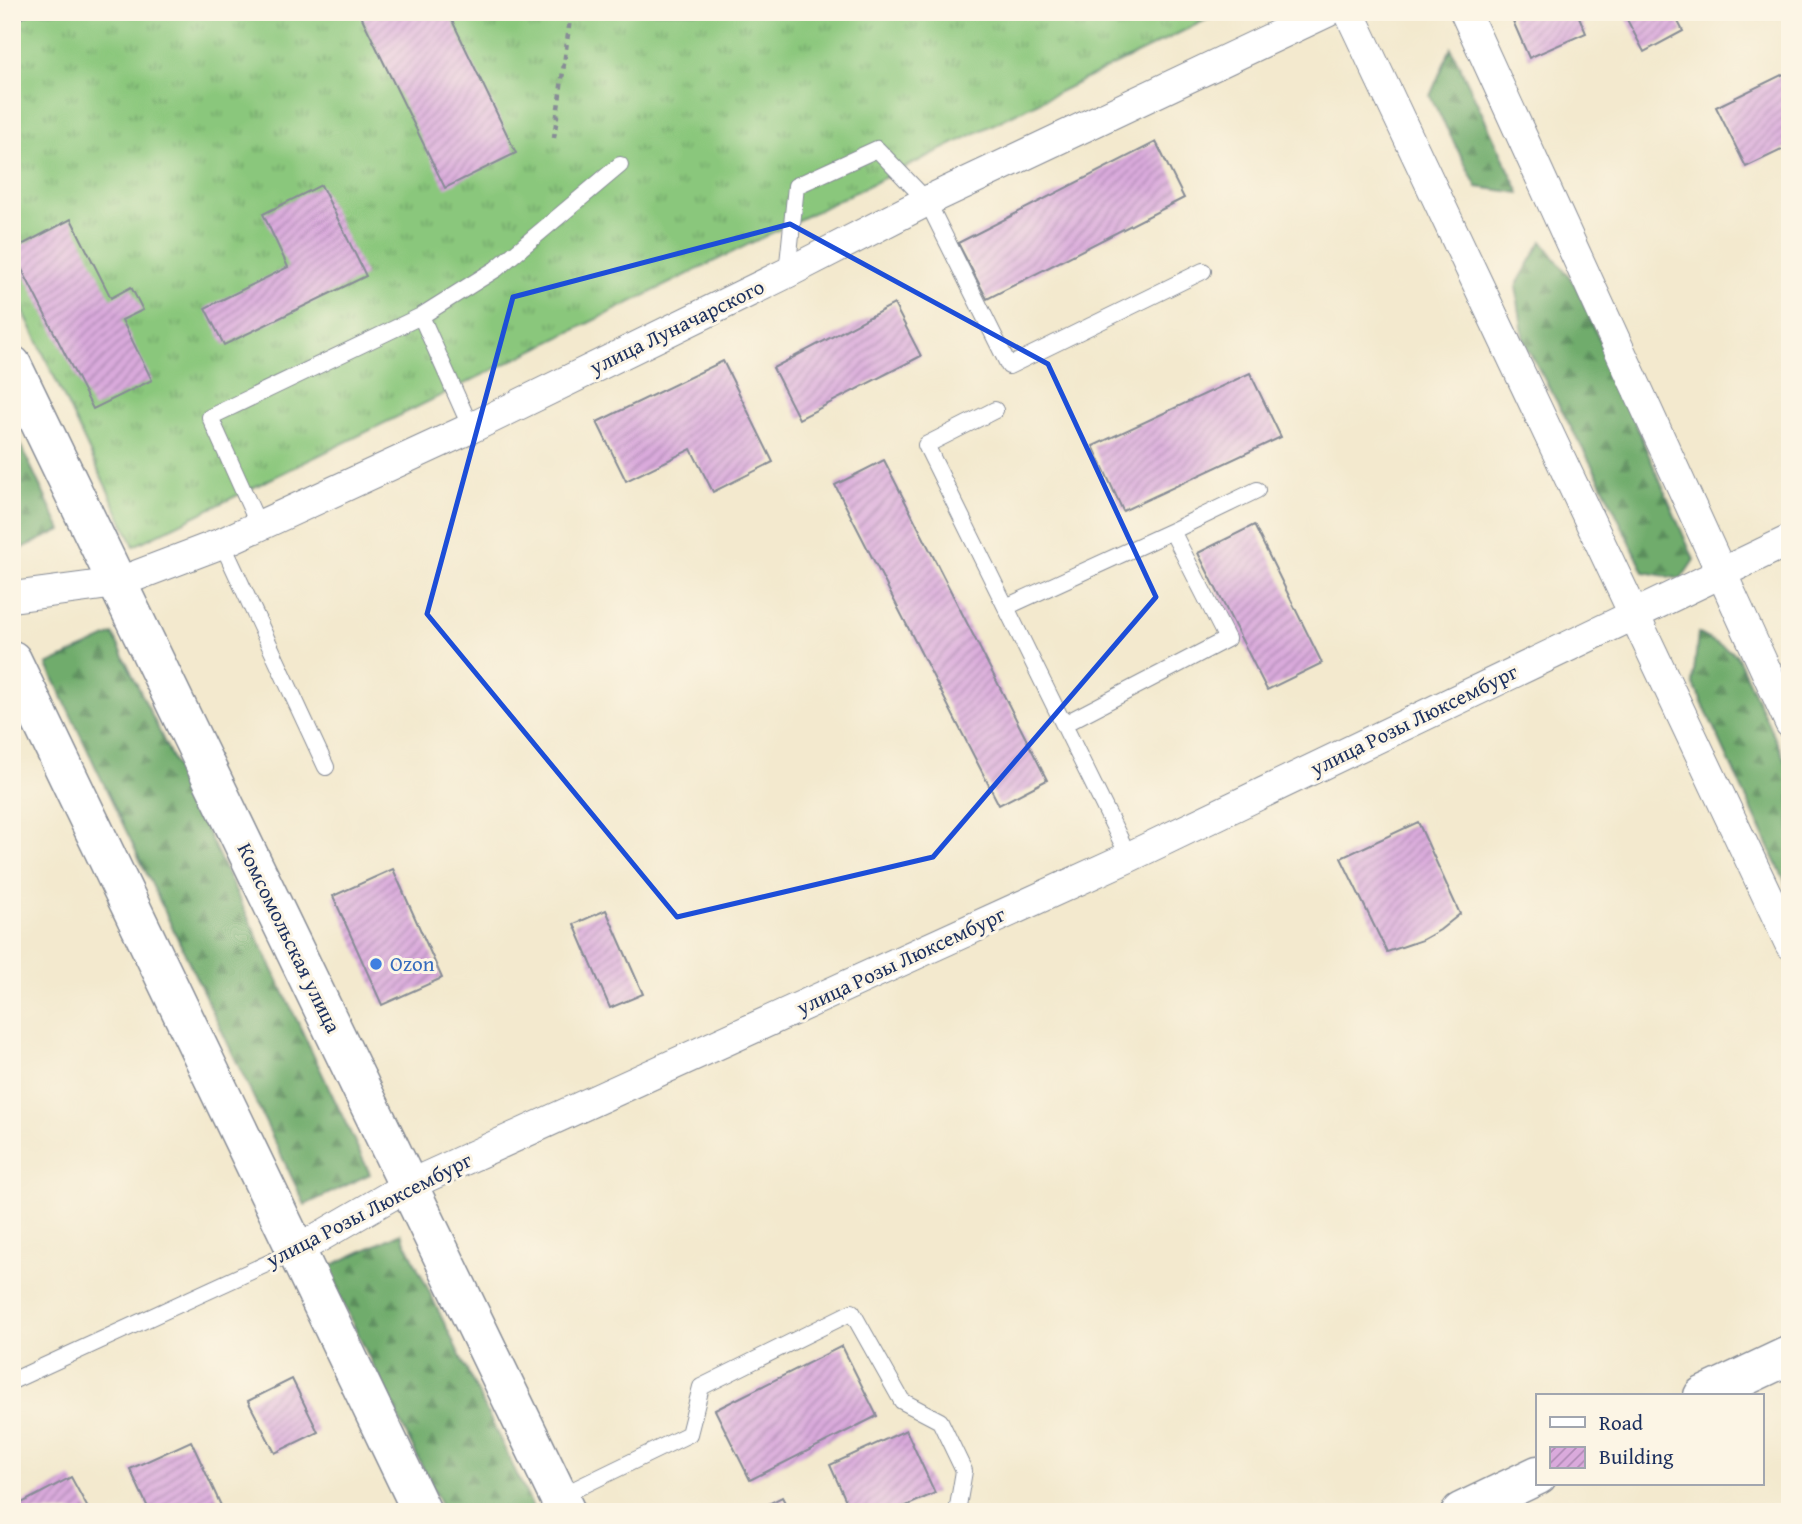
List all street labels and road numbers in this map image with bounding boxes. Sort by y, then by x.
street label: улица Луначарского [583,271,769,383]
street label: улица Розы Люксембург [1304,656,1523,784]
street label: Комсомольская улица [230,837,349,1038]
street label: улица Розы Люксембург [790,898,1010,1023]
street label: улица Розы Люксембург [260,1144,477,1275]

